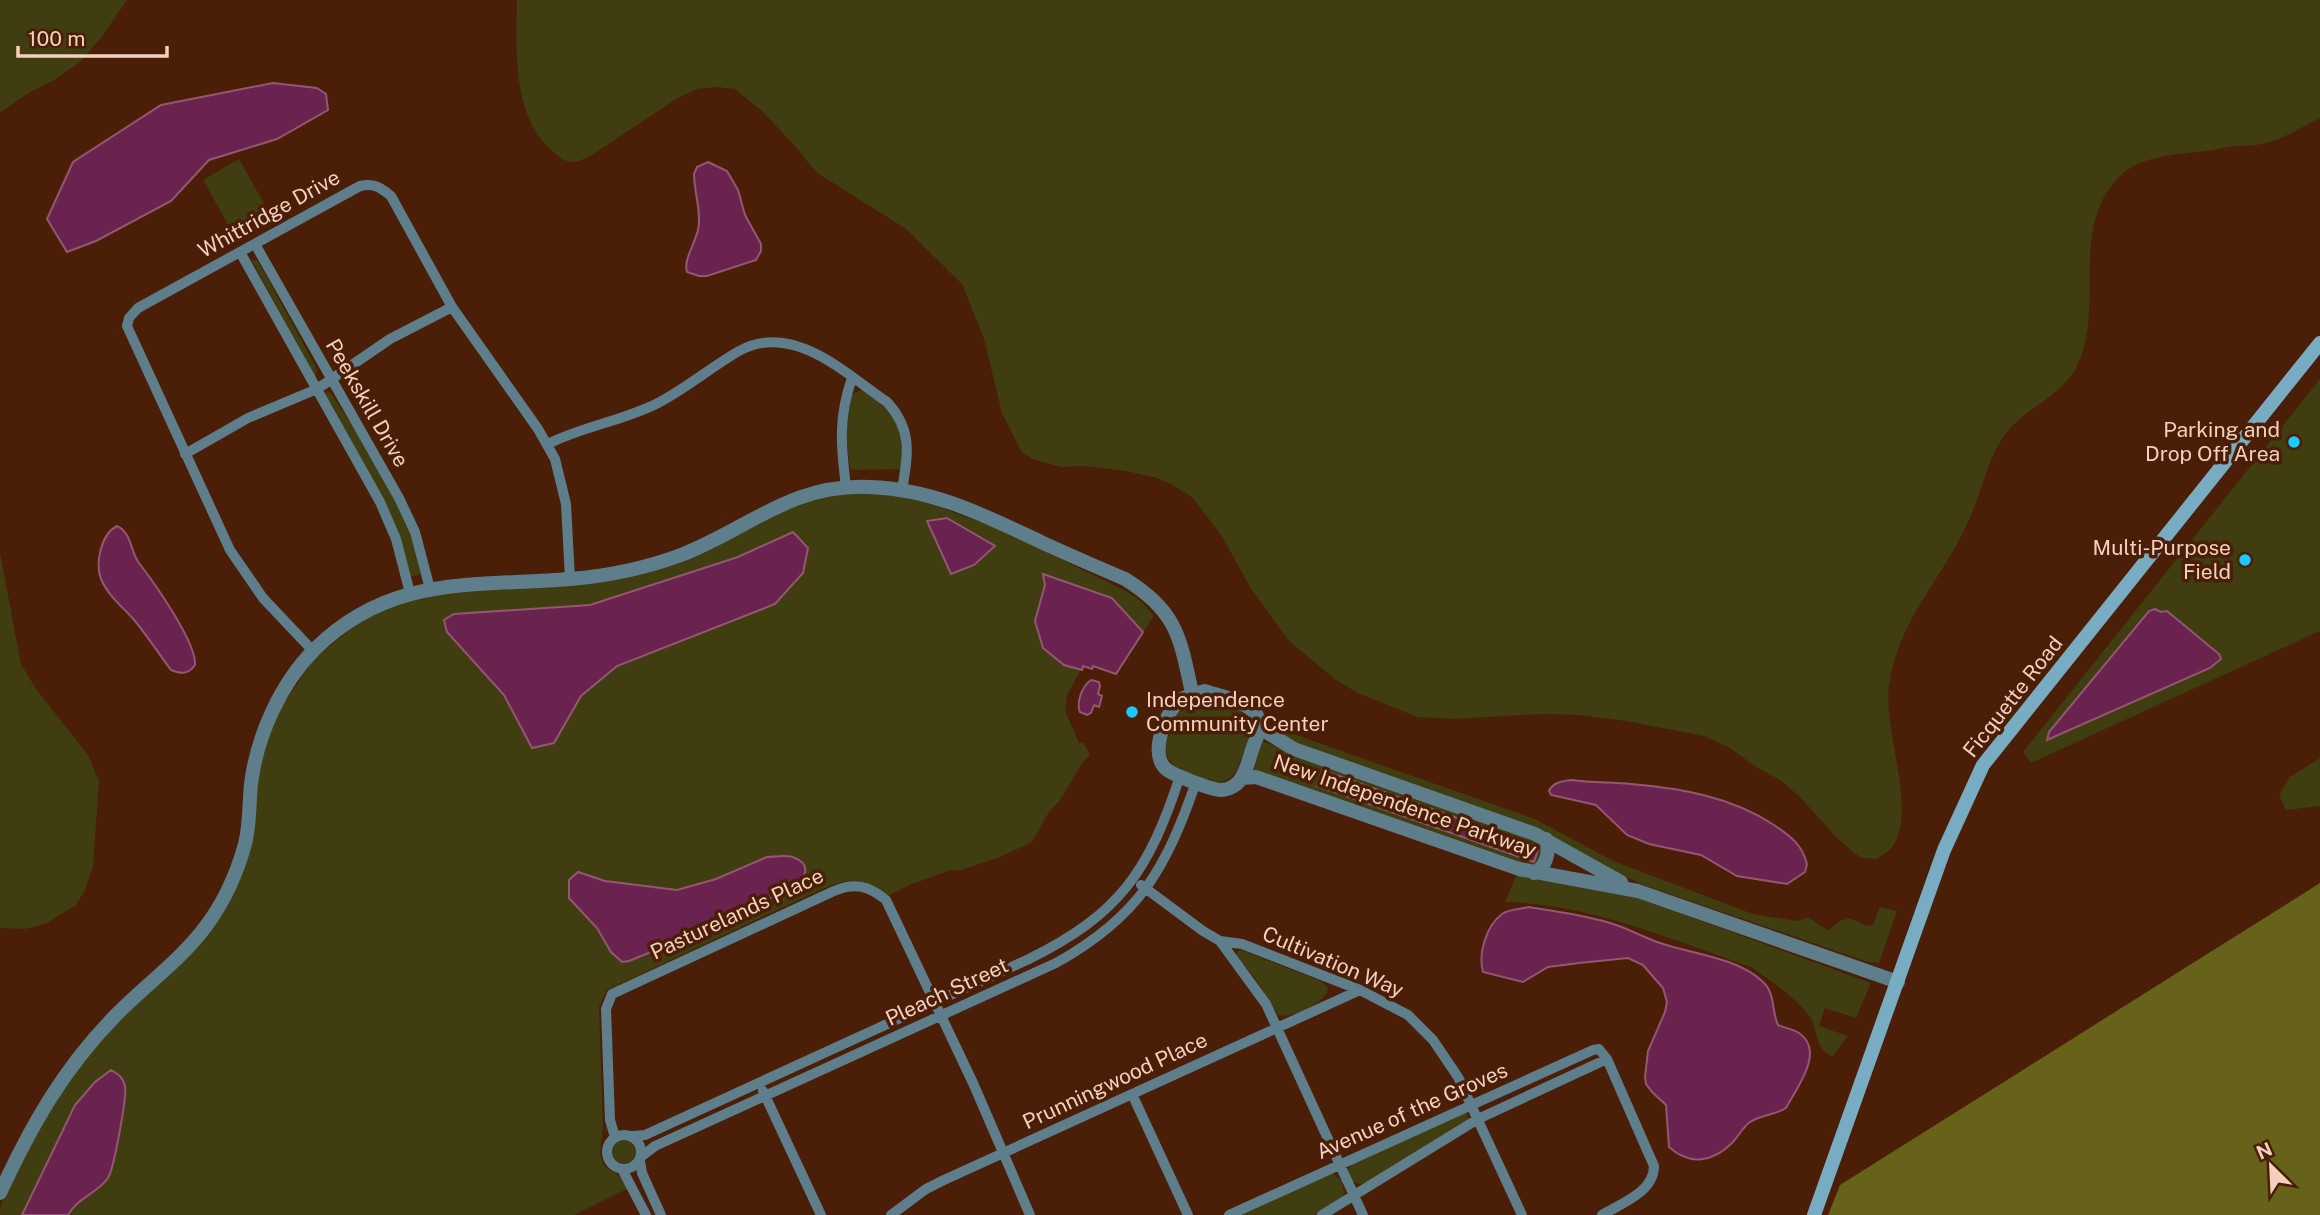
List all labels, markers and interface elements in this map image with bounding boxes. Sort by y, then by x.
scale bar [18,14,166,58]
text: 100 m [28,26,85,51]
street label: Whittridge Drive [193,164,344,263]
street label: Peekskill Drive [321,334,414,471]
place label: Parking and Drop Off Area [2145,417,2280,466]
marker: Parking and Drop Off Area [2286,434,2302,450]
place label: Multi-Purpose Field [2093,535,2231,584]
marker: Multi-Purpose Field [2237,552,2253,568]
street label: Ficquette Road [1958,631,2068,762]
place label: Independence Community Center [1146,687,1329,736]
marker: Independence Community Center [1124,704,1140,720]
street label: New Independence Parkway [1270,749,1540,862]
street label: Pasturelands Place [646,862,827,965]
street label: Cultivation Way [1259,921,1407,1003]
street label: Pleach Street [882,952,1012,1031]
street label: Prunningwood Place [1019,1027,1211,1134]
street label: Avenue of the Groves [1312,1057,1511,1164]
north arrow [2236,1131,2306,1201]
text: N [2253,1137,2275,1164]

